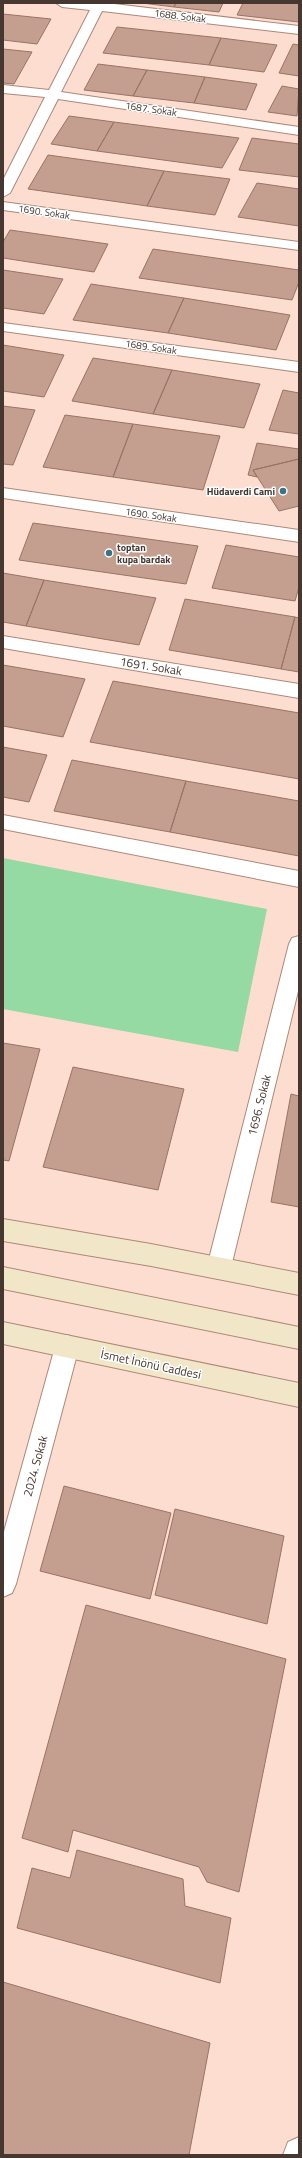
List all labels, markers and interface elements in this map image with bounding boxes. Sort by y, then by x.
street label: 1688. Sokak [153,5,207,27]
street label: 1687. Sokak [124,98,178,120]
street label: 1690. Sokak [17,201,71,223]
street label: 1689. Sokak [124,336,178,358]
place label: Hüdaverdi Cami [207,484,275,499]
marker: Hüdaverdi Cami [278,486,288,496]
street label: 1690. Sokak [124,504,178,526]
place label: toptan kupa bardak [117,540,171,567]
marker: toptan kupa bardak [104,548,114,558]
street label: 1691. Sokak [119,652,184,680]
street label: 1696. Sokak [242,1072,276,1138]
street label: İsmet İnönü Caddesi [99,1344,203,1384]
street label: 2024. Sokak [18,1433,52,1499]

